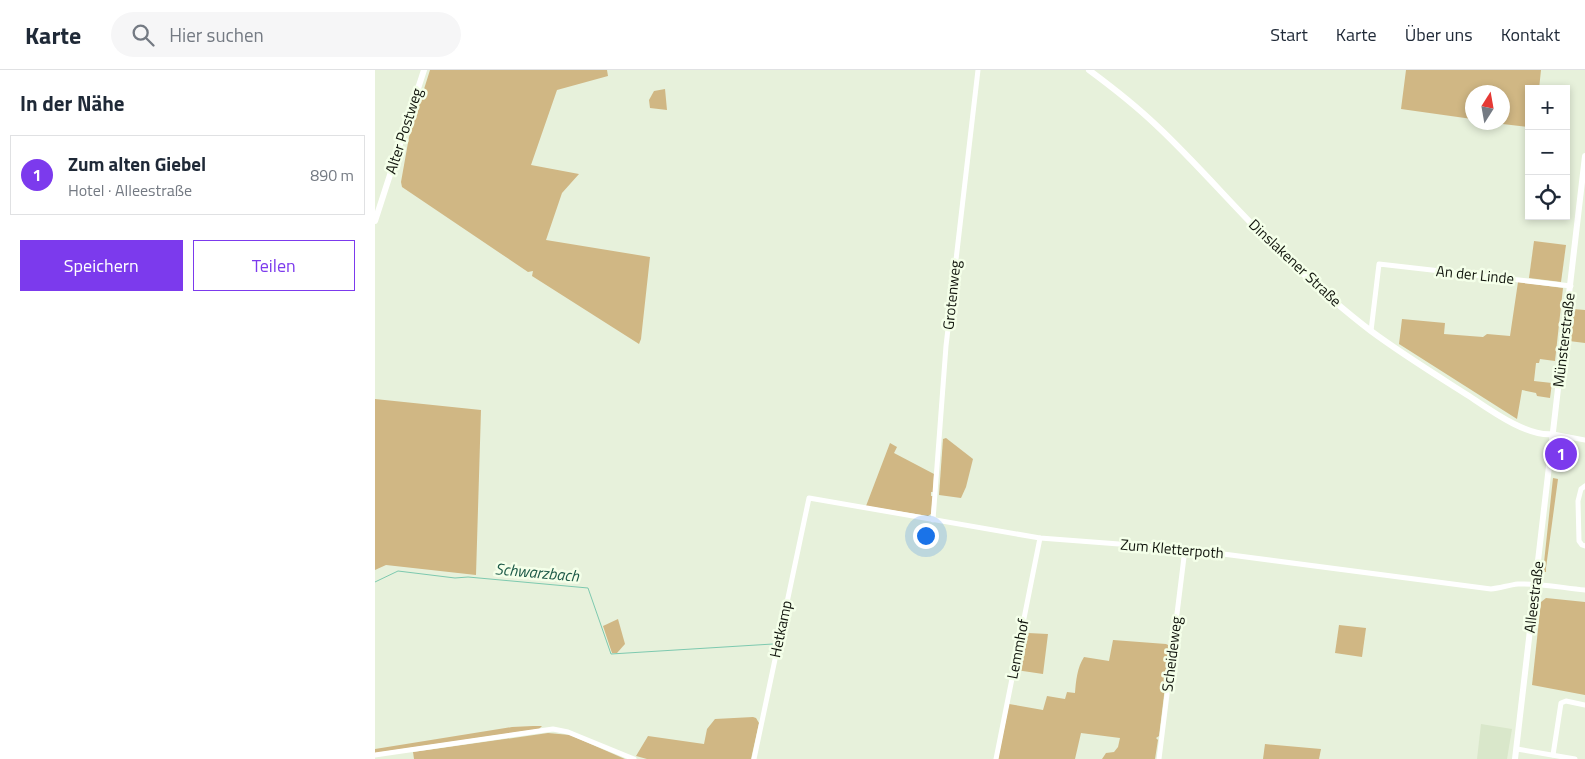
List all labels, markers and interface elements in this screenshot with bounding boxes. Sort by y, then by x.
search box [111,12,461,57]
text: Karte [25,17,81,53]
text: Hier suchen [169,20,264,49]
icon: search [129,21,157,49]
text: Start [1270,21,1308,48]
text: Karte [1336,21,1377,48]
text: Über uns [1405,21,1473,48]
text: Kontakt [1501,21,1560,48]
street label: Alter Postweg [379,85,428,177]
north arrow [1465,85,1510,130]
map controls [1525,85,1570,220]
button: + [1525,85,1570,130]
text: In der Nähe [20,87,125,119]
button: − [1525,130,1570,175]
text: Zum alten Giebel [68,149,206,178]
text: 1 [33,163,41,187]
text: 890 m [310,163,354,187]
button: locate [1525,175,1570,220]
text: Hotel · Alleestraße [68,178,192,202]
street label: Dinslakener Straße [1244,213,1347,312]
button: Speichern [20,240,183,291]
button: Teilen [193,240,355,291]
street label: Grotenweg [936,259,967,331]
street label: An der Linde [1435,259,1515,290]
street label: Münsterstraße [1546,292,1581,388]
pin: 1 [1545,435,1577,473]
your location [913,523,939,549]
street label: Zum Kletterpoth [1119,533,1225,564]
water label: Schwarzbach [494,556,581,588]
street label: Alleestraße [1518,560,1549,634]
street label: Hetkamp [763,598,798,660]
street label: Scheideweg [1155,615,1188,693]
street label: Lemmhof [1000,617,1035,681]

